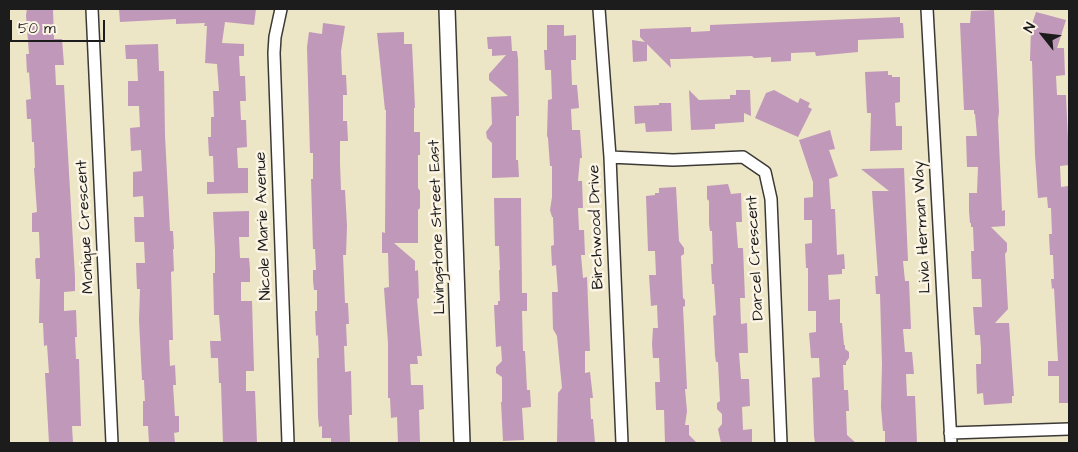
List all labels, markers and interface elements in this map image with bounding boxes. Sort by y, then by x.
scale bar [12,10,108,42]
north arrow [1018,10,1068,60]
text: 50 m [18,18,56,39]
text: N [1019,19,1041,36]
street label: Livingstone Street East [425,139,451,315]
street label: Nicole Marie Avenue [252,151,276,301]
street label: Monique Crescent [73,160,99,294]
street label: Livia Herman Way [910,160,936,294]
street label: Birchwood Drive [585,164,609,290]
street label: Darcel Crescent [743,195,769,321]

